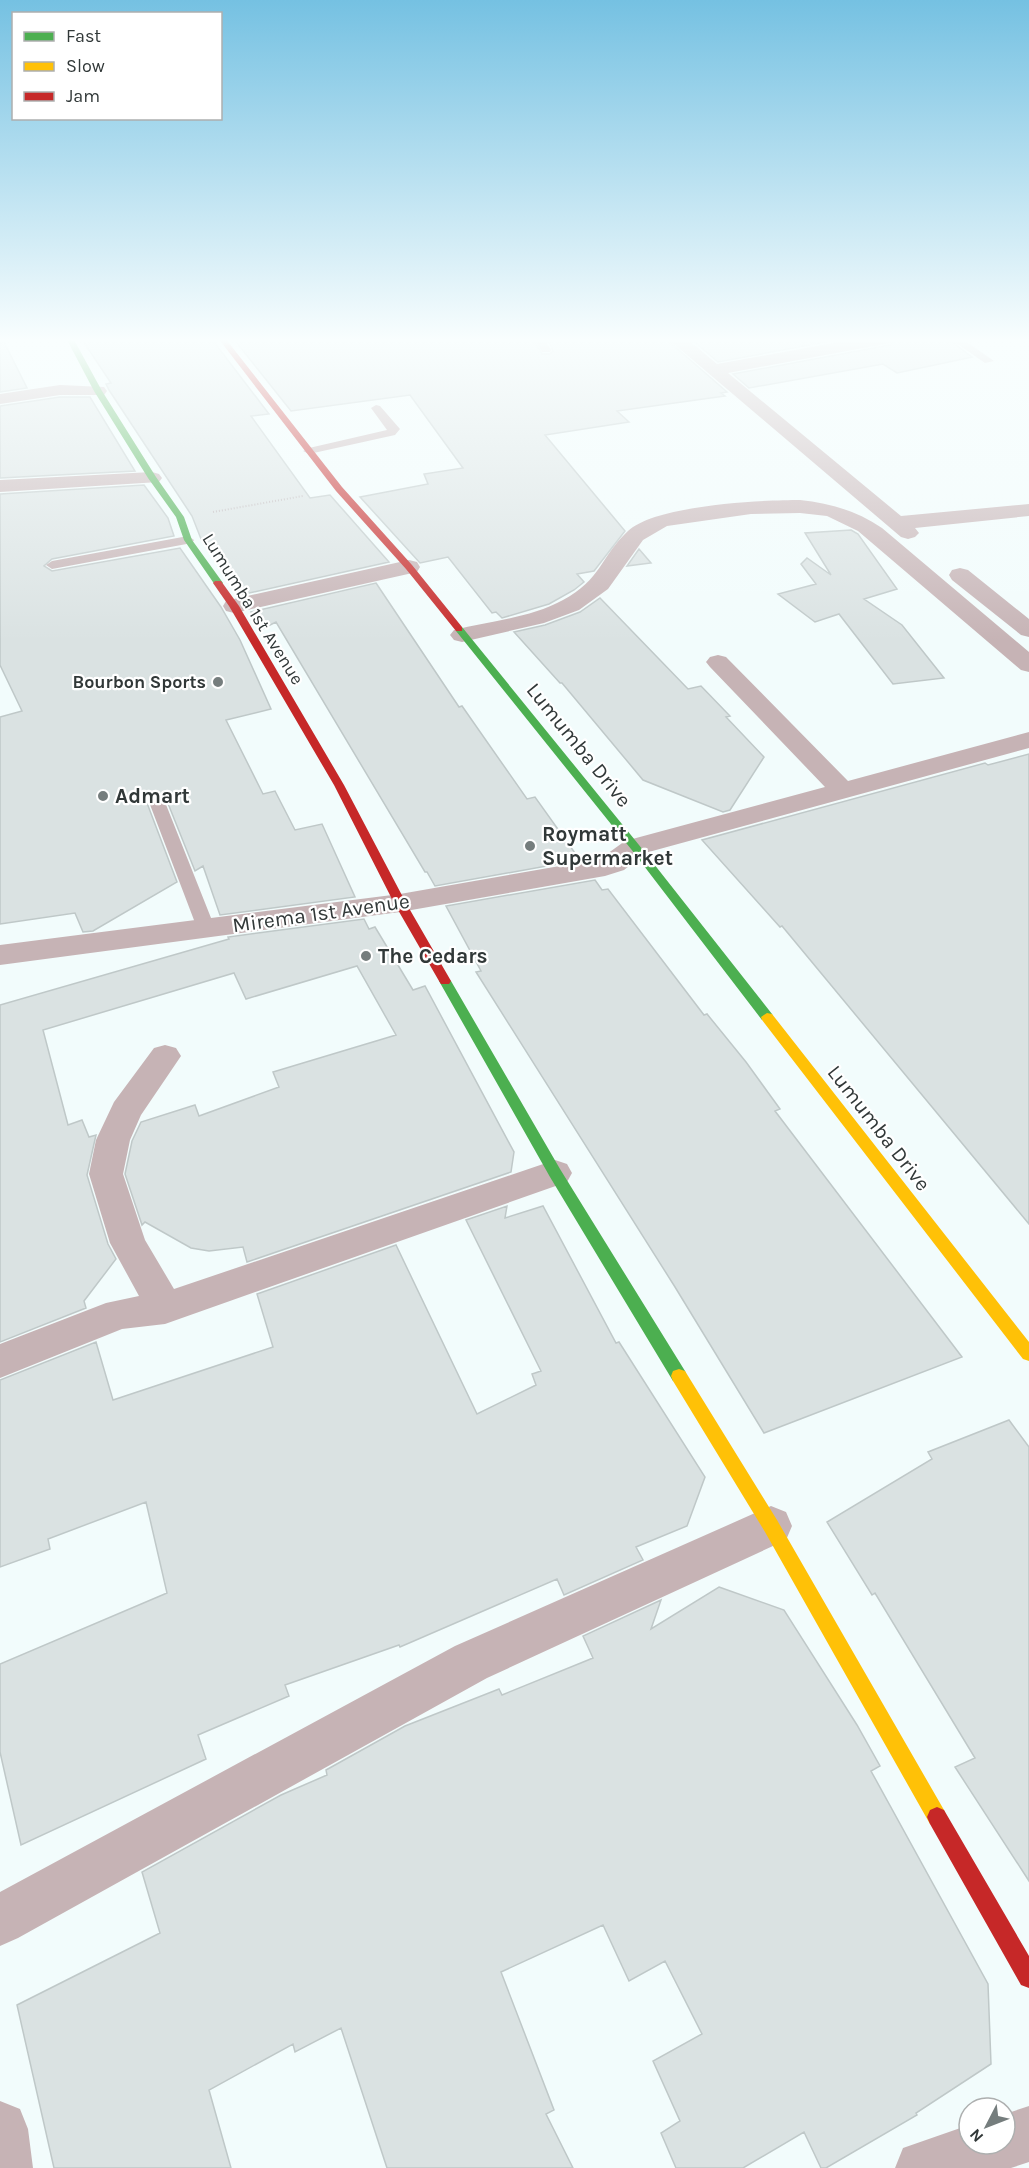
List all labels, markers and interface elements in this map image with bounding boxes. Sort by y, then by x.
legend [12,12,222,120]
text: Fast [66,25,101,47]
text: Slow [66,55,105,77]
text: Jam [66,85,100,107]
street label: Lumumba 1st Avenue [197,529,309,689]
place label: Bourbon Sports [72,671,206,693]
marker: Bourbon Sports [211,675,225,689]
street label: Lumumba Drive [522,678,636,812]
place label: Admart [115,784,190,808]
marker: Admart [96,789,110,803]
place label: Roymatt Supermarket [542,822,673,870]
marker: Roymatt Supermarket [523,839,537,853]
street label: Mirema 1st Avenue [231,889,411,937]
place label: The Cedars [378,944,488,968]
marker: The Cedars [359,949,373,963]
street label: Lumumba Drive [823,1060,935,1196]
north arrow [957,2096,1017,2156]
text: N [965,2125,987,2146]

